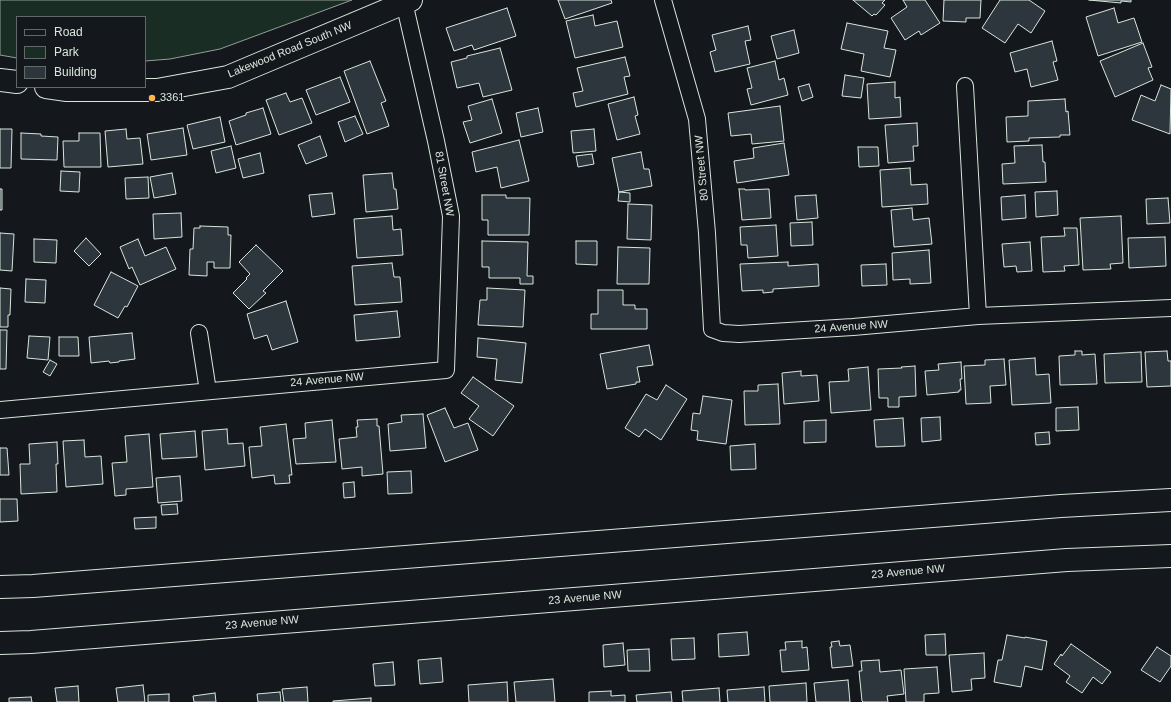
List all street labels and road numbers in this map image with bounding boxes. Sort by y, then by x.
street label: Lakewood Road South NW [226,19,354,81]
street label: 80 Street NW [693,135,711,201]
street label: 81 Street NW [432,150,456,218]
street label: 24 Avenue NW [814,318,888,336]
street label: 24 Avenue NW [290,370,364,390]
street label: 23 Avenue NW [871,562,945,582]
street label: 23 Avenue NW [548,588,622,608]
street label: 23 Avenue NW [225,613,299,633]

